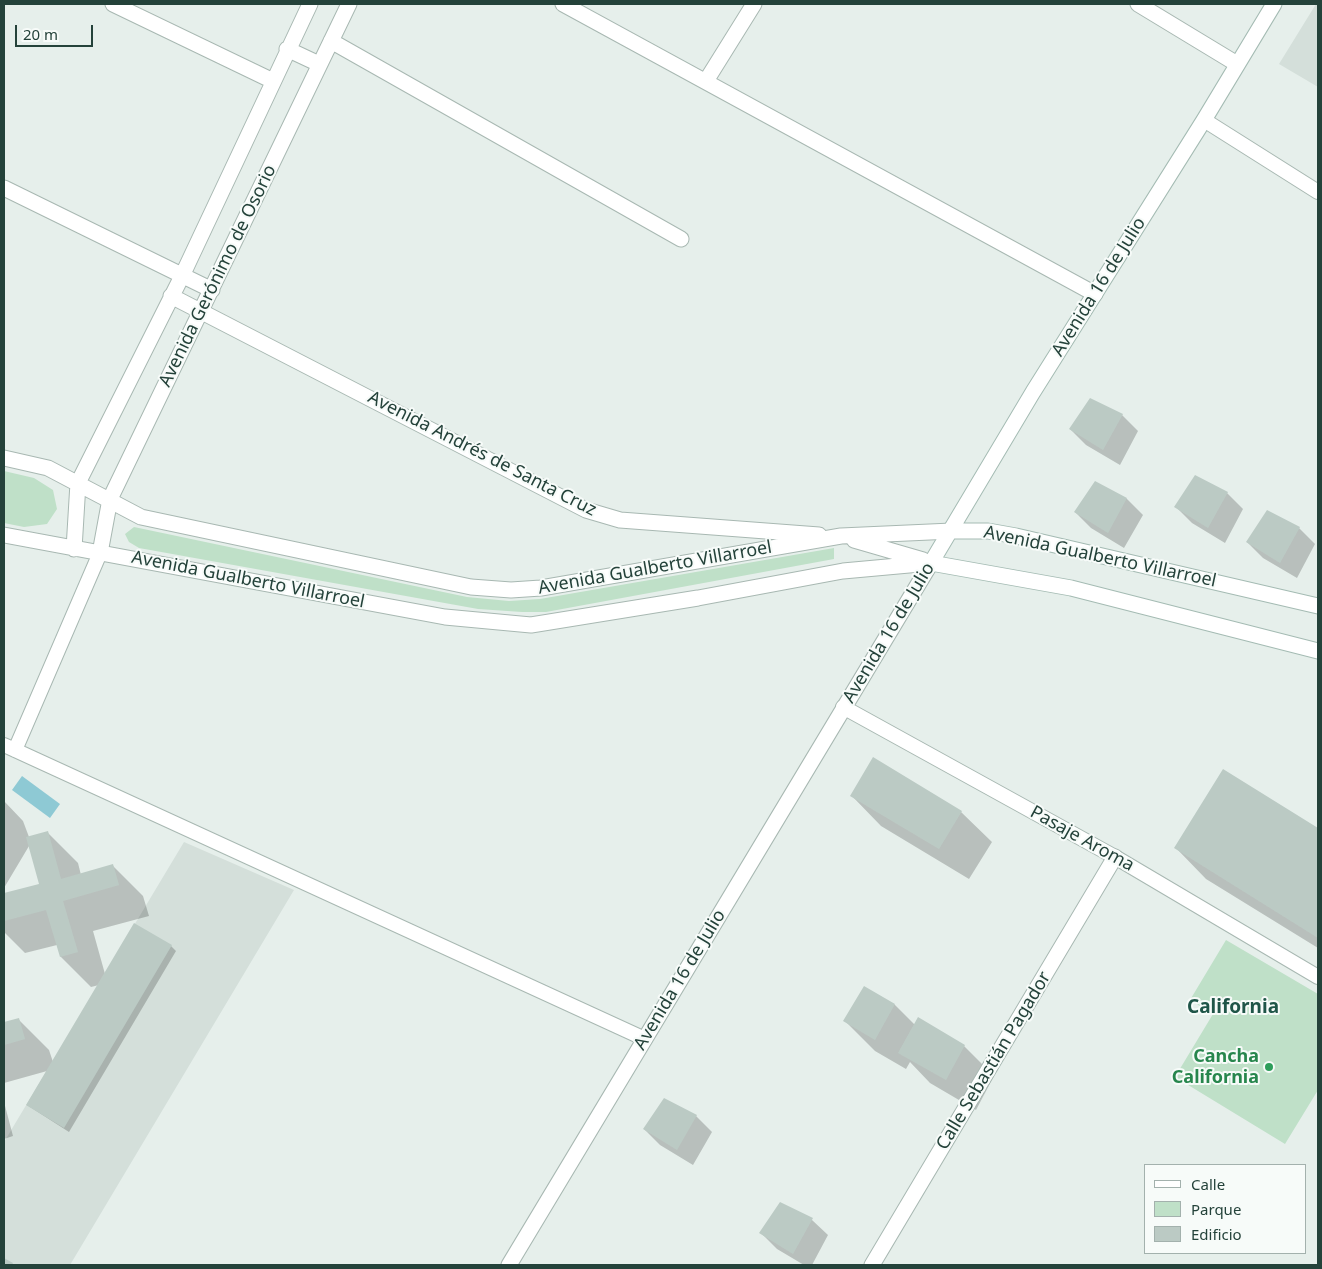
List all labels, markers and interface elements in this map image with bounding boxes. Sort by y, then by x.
scale bar [18,15,95,47]
text: 20 m [23,24,58,44]
street label: Avenida Gerónimo de Osorio [155,162,281,390]
street label: Avenida 16 de Julio [1047,214,1151,360]
street label: Avenida Andrés de Santa Cruz [364,387,600,521]
street label: Avenida Gualberto Villarroel [982,522,1218,592]
street label: Avenida Gualberto Villarroel [536,537,774,599]
street label: Avenida Gualberto Villarroel [130,547,366,613]
street label: Avenida 16 de Julio [839,559,939,707]
street label: Pasaje Aroma [1026,802,1138,876]
street label: Avenida 16 de Julio [630,906,730,1054]
street label: Calle Sebastián Pagador [932,968,1056,1154]
district label: California [1187,997,1279,1019]
place label: Cancha California [1172,1046,1259,1088]
marker: Cancha California [1263,1061,1275,1073]
legend [1144,1164,1307,1254]
text: Calle [1191,1174,1225,1194]
text: Parque [1191,1199,1241,1219]
text: Edificio [1191,1224,1242,1244]

